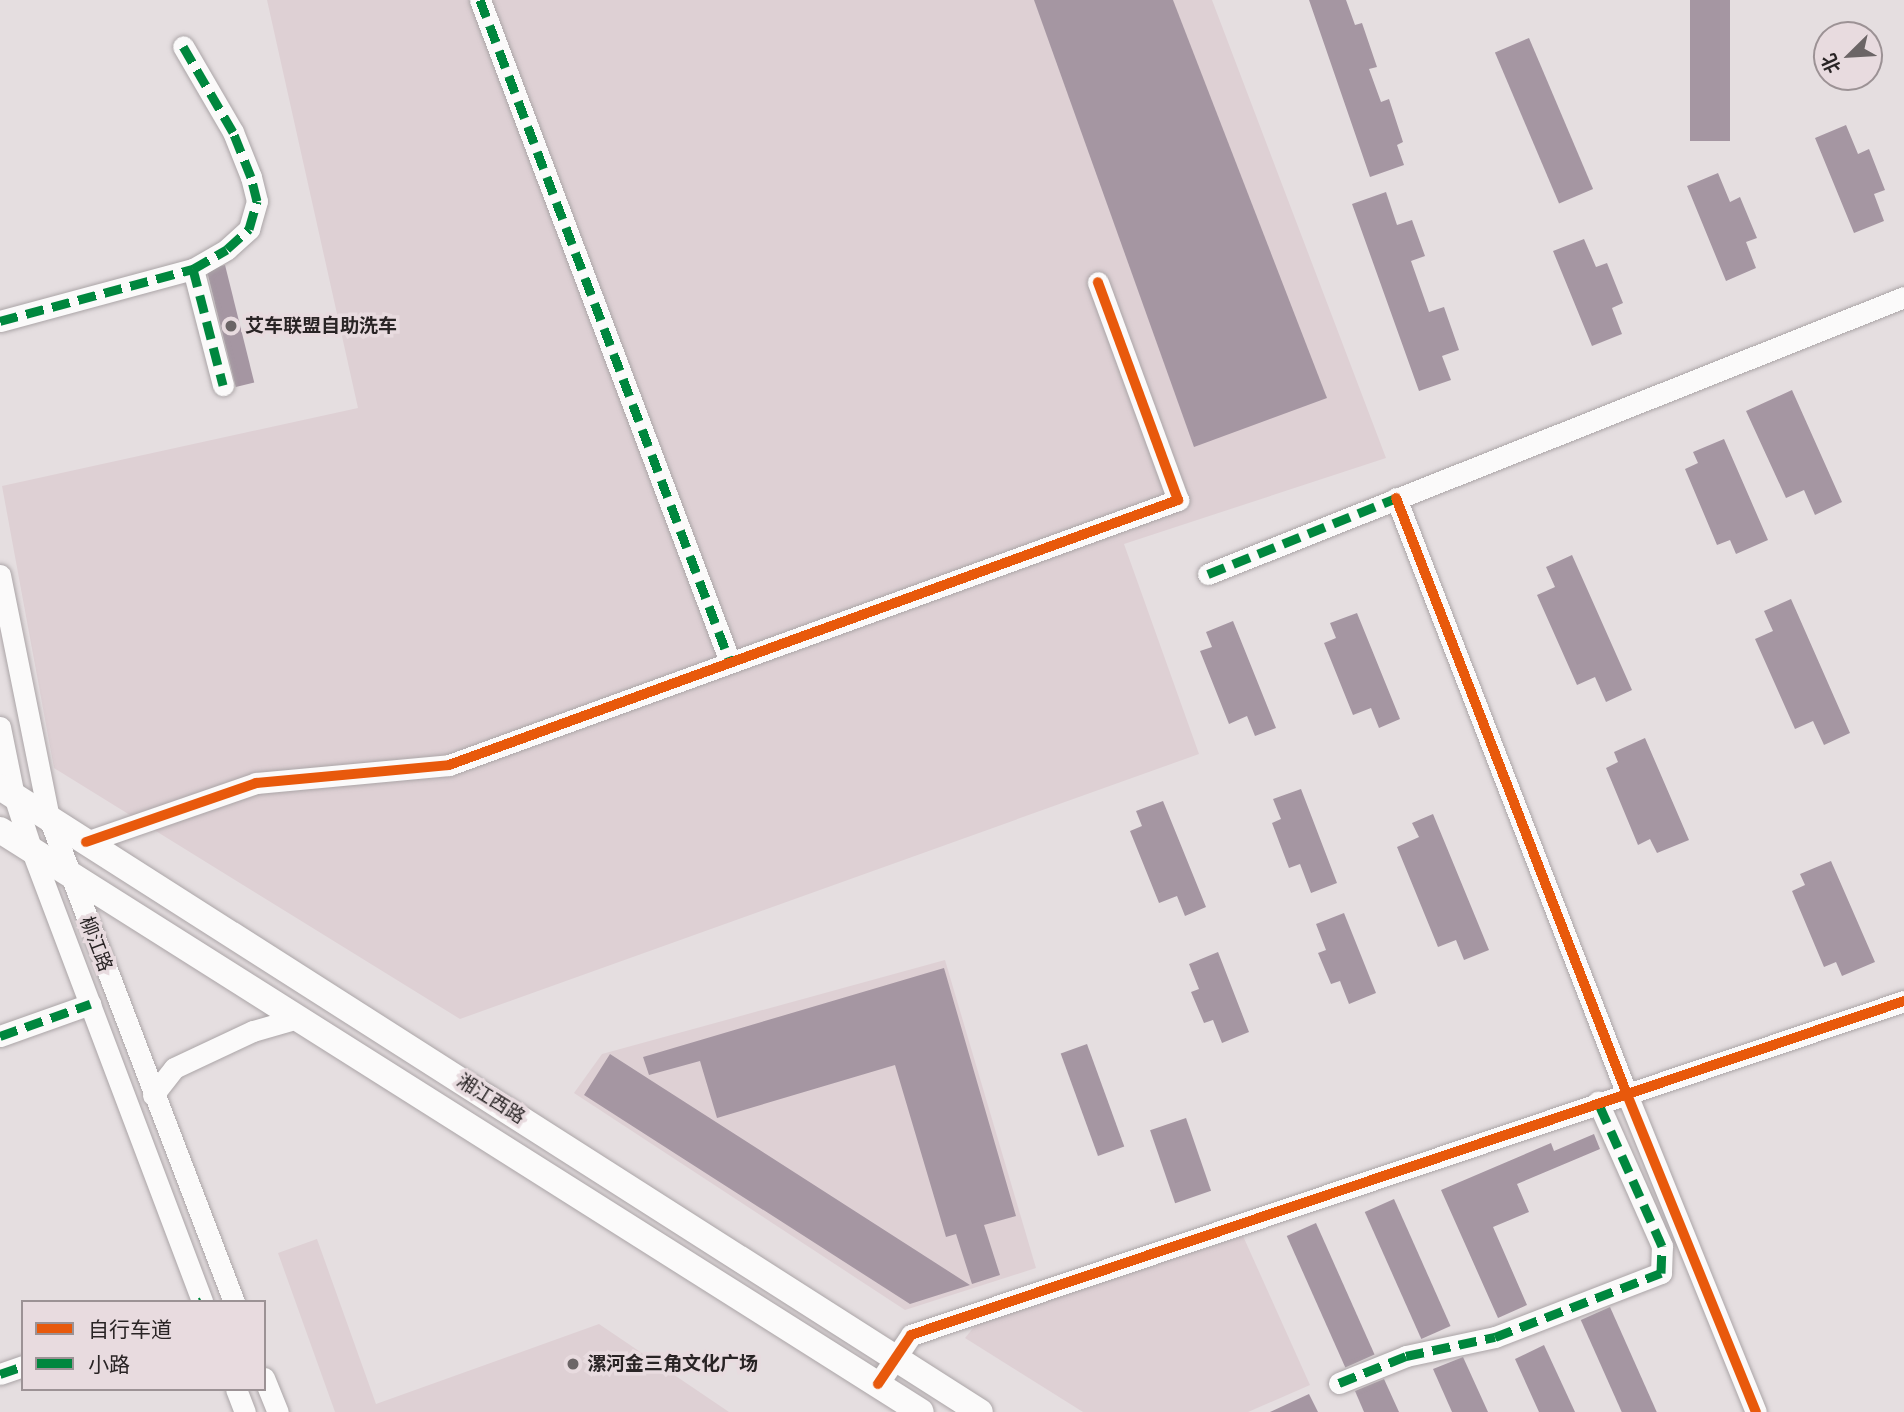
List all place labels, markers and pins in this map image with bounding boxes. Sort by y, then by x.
place label: 艾车联盟自助洗车 [245,315,397,337]
marker: 艾车联盟自助洗车 [223,318,239,334]
place label: 漯河金三角文化广场 [587,1353,758,1375]
marker: 漯河金三角文化广场 [565,1356,581,1372]

